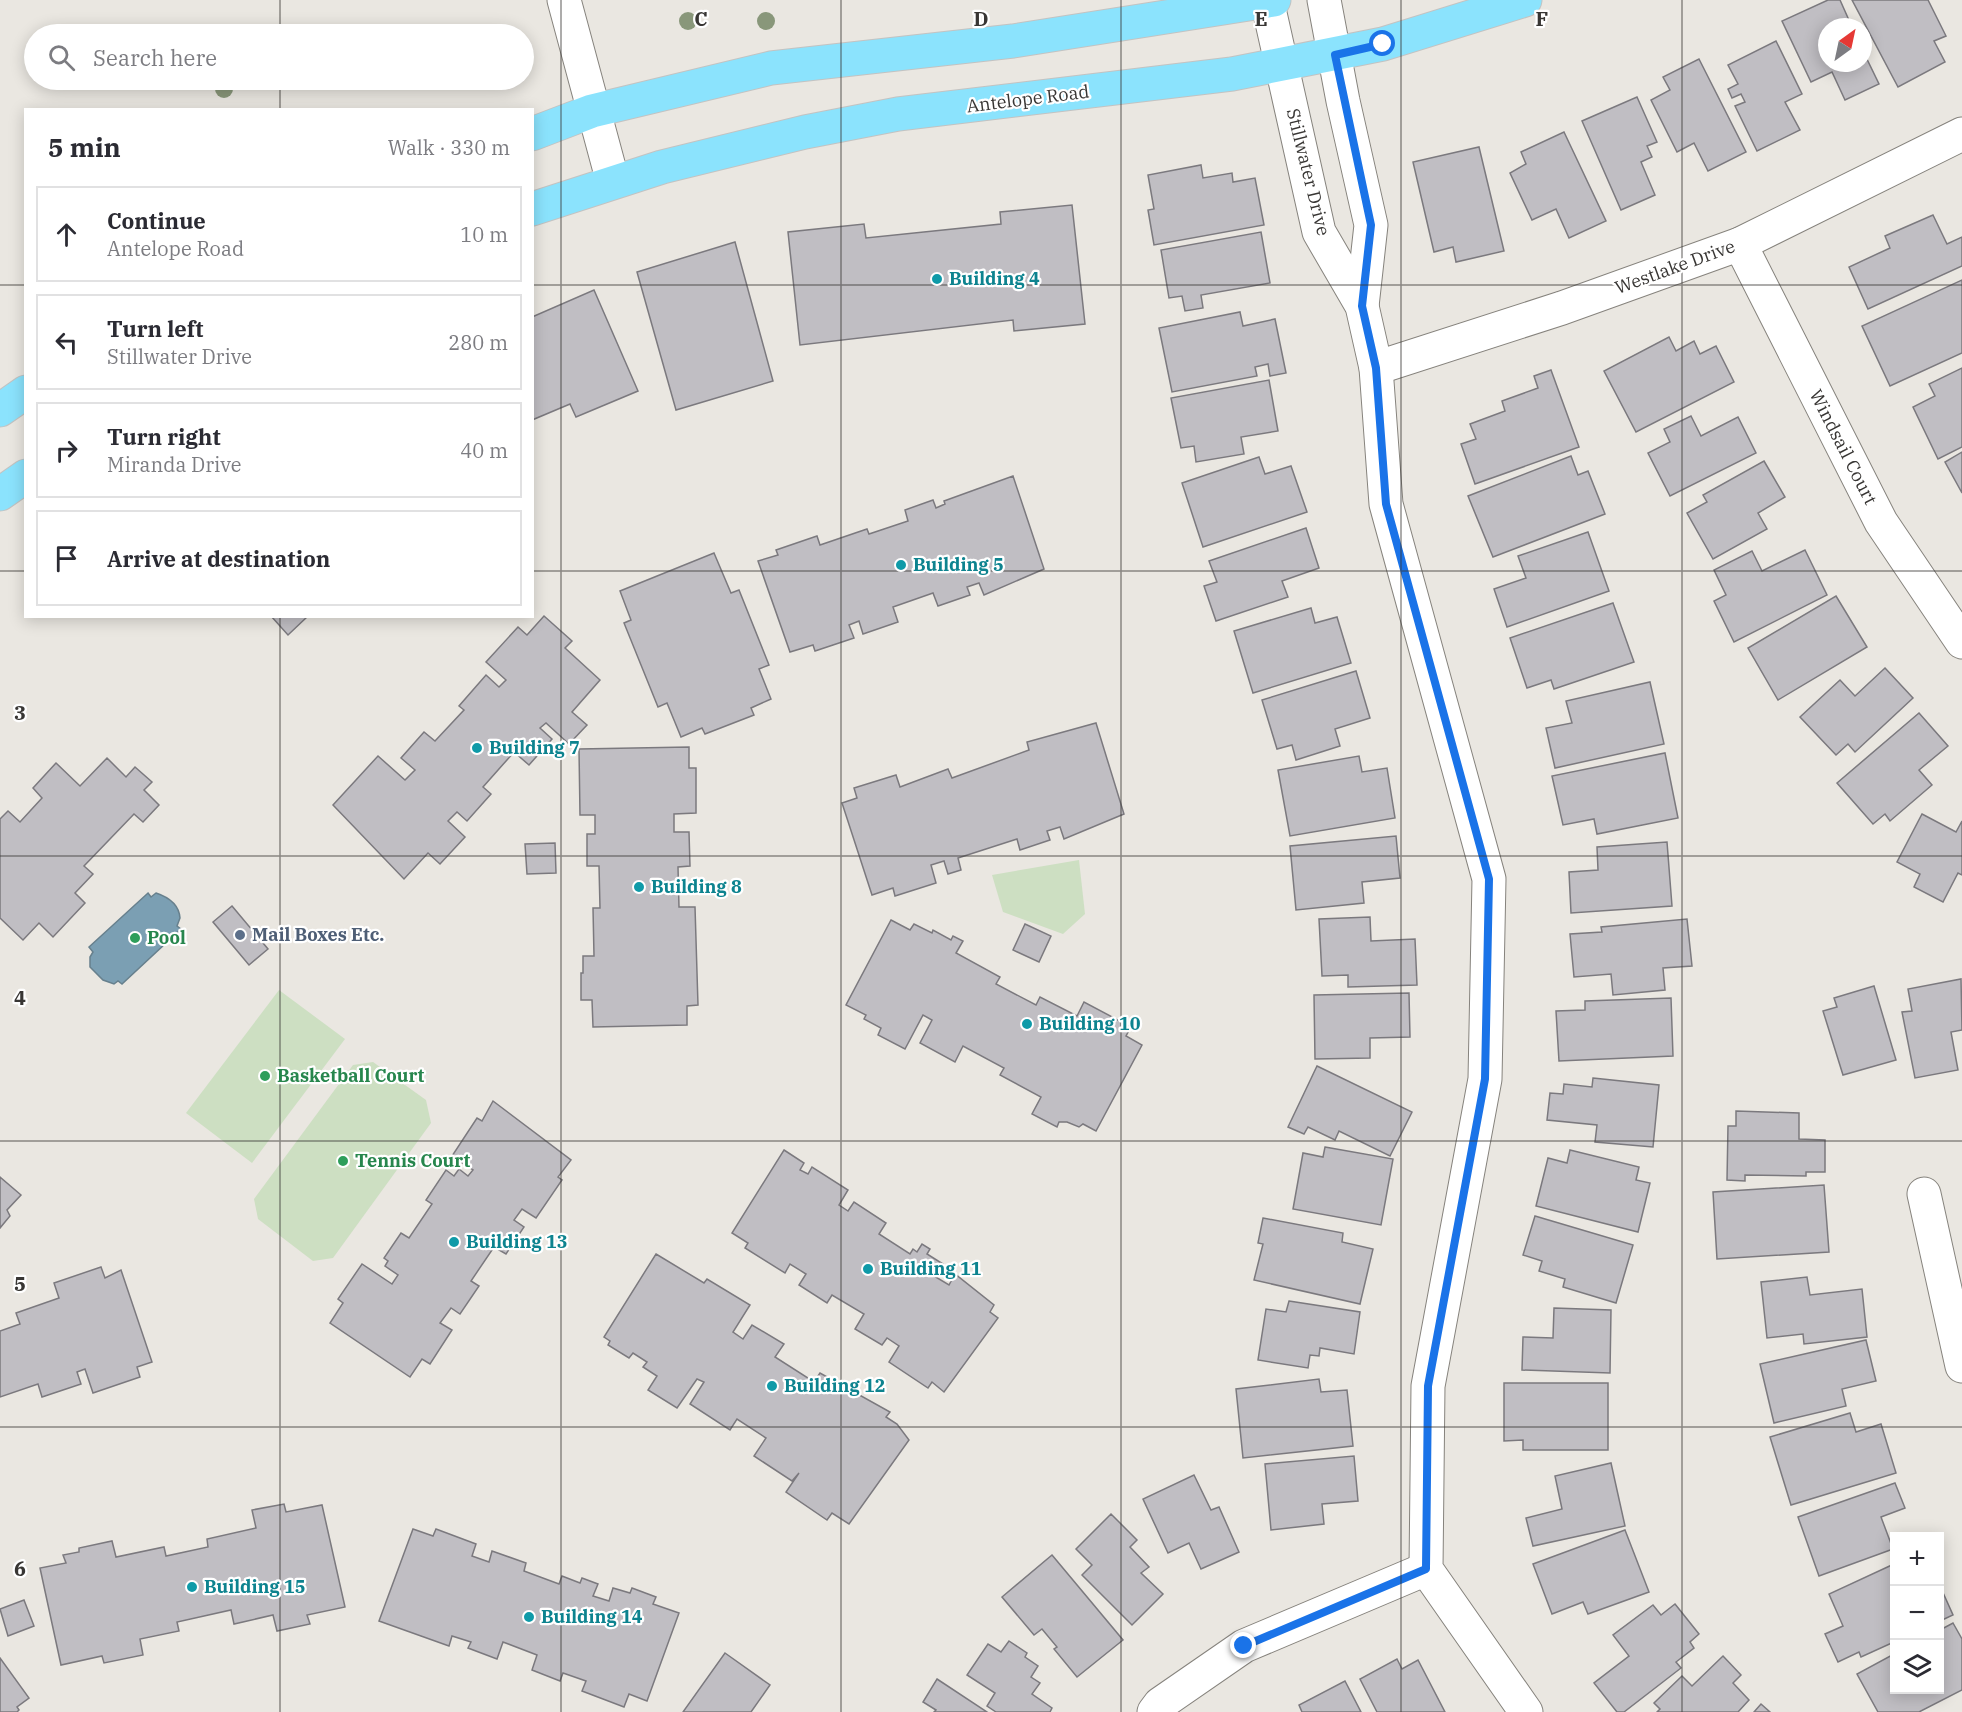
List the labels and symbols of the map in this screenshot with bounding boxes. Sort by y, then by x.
text: C [694,5,708,32]
text: D [973,5,989,32]
text: E [1254,5,1268,32]
text: F [1536,5,1548,32]
north arrow [1818,18,1872,72]
route start [1369,30,1395,56]
street label: Antelope Road [965,80,1091,117]
street label: Stillwater Drive [1282,106,1335,238]
street label: Westlake Drive [1612,234,1738,299]
place label: Building 4 [949,267,1040,290]
marker: Building 4 [930,272,944,286]
street label: Windsail Court [1804,385,1882,508]
place label: Building 5 [913,553,1004,576]
marker: Building 5 [894,558,908,572]
text: 3 [14,699,26,726]
place label: Building 7 [489,736,580,759]
marker: Building 7 [470,741,484,755]
place label: Building 8 [651,875,742,898]
marker: Building 8 [632,880,646,894]
place label: Mail Boxes Etc. [252,923,384,946]
place label: Pool [147,926,186,949]
marker: Mail Boxes Etc. [233,928,247,942]
marker: Pool [128,931,142,945]
text: 4 [14,984,26,1011]
place label: Building 10 [1039,1012,1141,1035]
marker: Building 10 [1020,1017,1034,1031]
place label: Basketball Court [277,1064,425,1087]
marker: Basketball Court [258,1069,272,1083]
place label: Tennis Court [355,1149,470,1172]
marker: Tennis Court [336,1154,350,1168]
place label: Building 13 [466,1230,568,1253]
marker: Building 13 [447,1235,461,1249]
place label: Building 11 [880,1257,982,1280]
marker: Building 11 [861,1262,875,1276]
text: 5 [14,1270,26,1297]
place label: Building 12 [784,1374,886,1397]
marker: Building 12 [765,1379,779,1393]
text: 6 [14,1555,26,1582]
place label: Building 15 [204,1575,306,1598]
marker: Building 15 [185,1580,199,1594]
place label: Building 14 [541,1605,643,1628]
marker: Building 14 [522,1610,536,1624]
route end [1230,1632,1256,1658]

